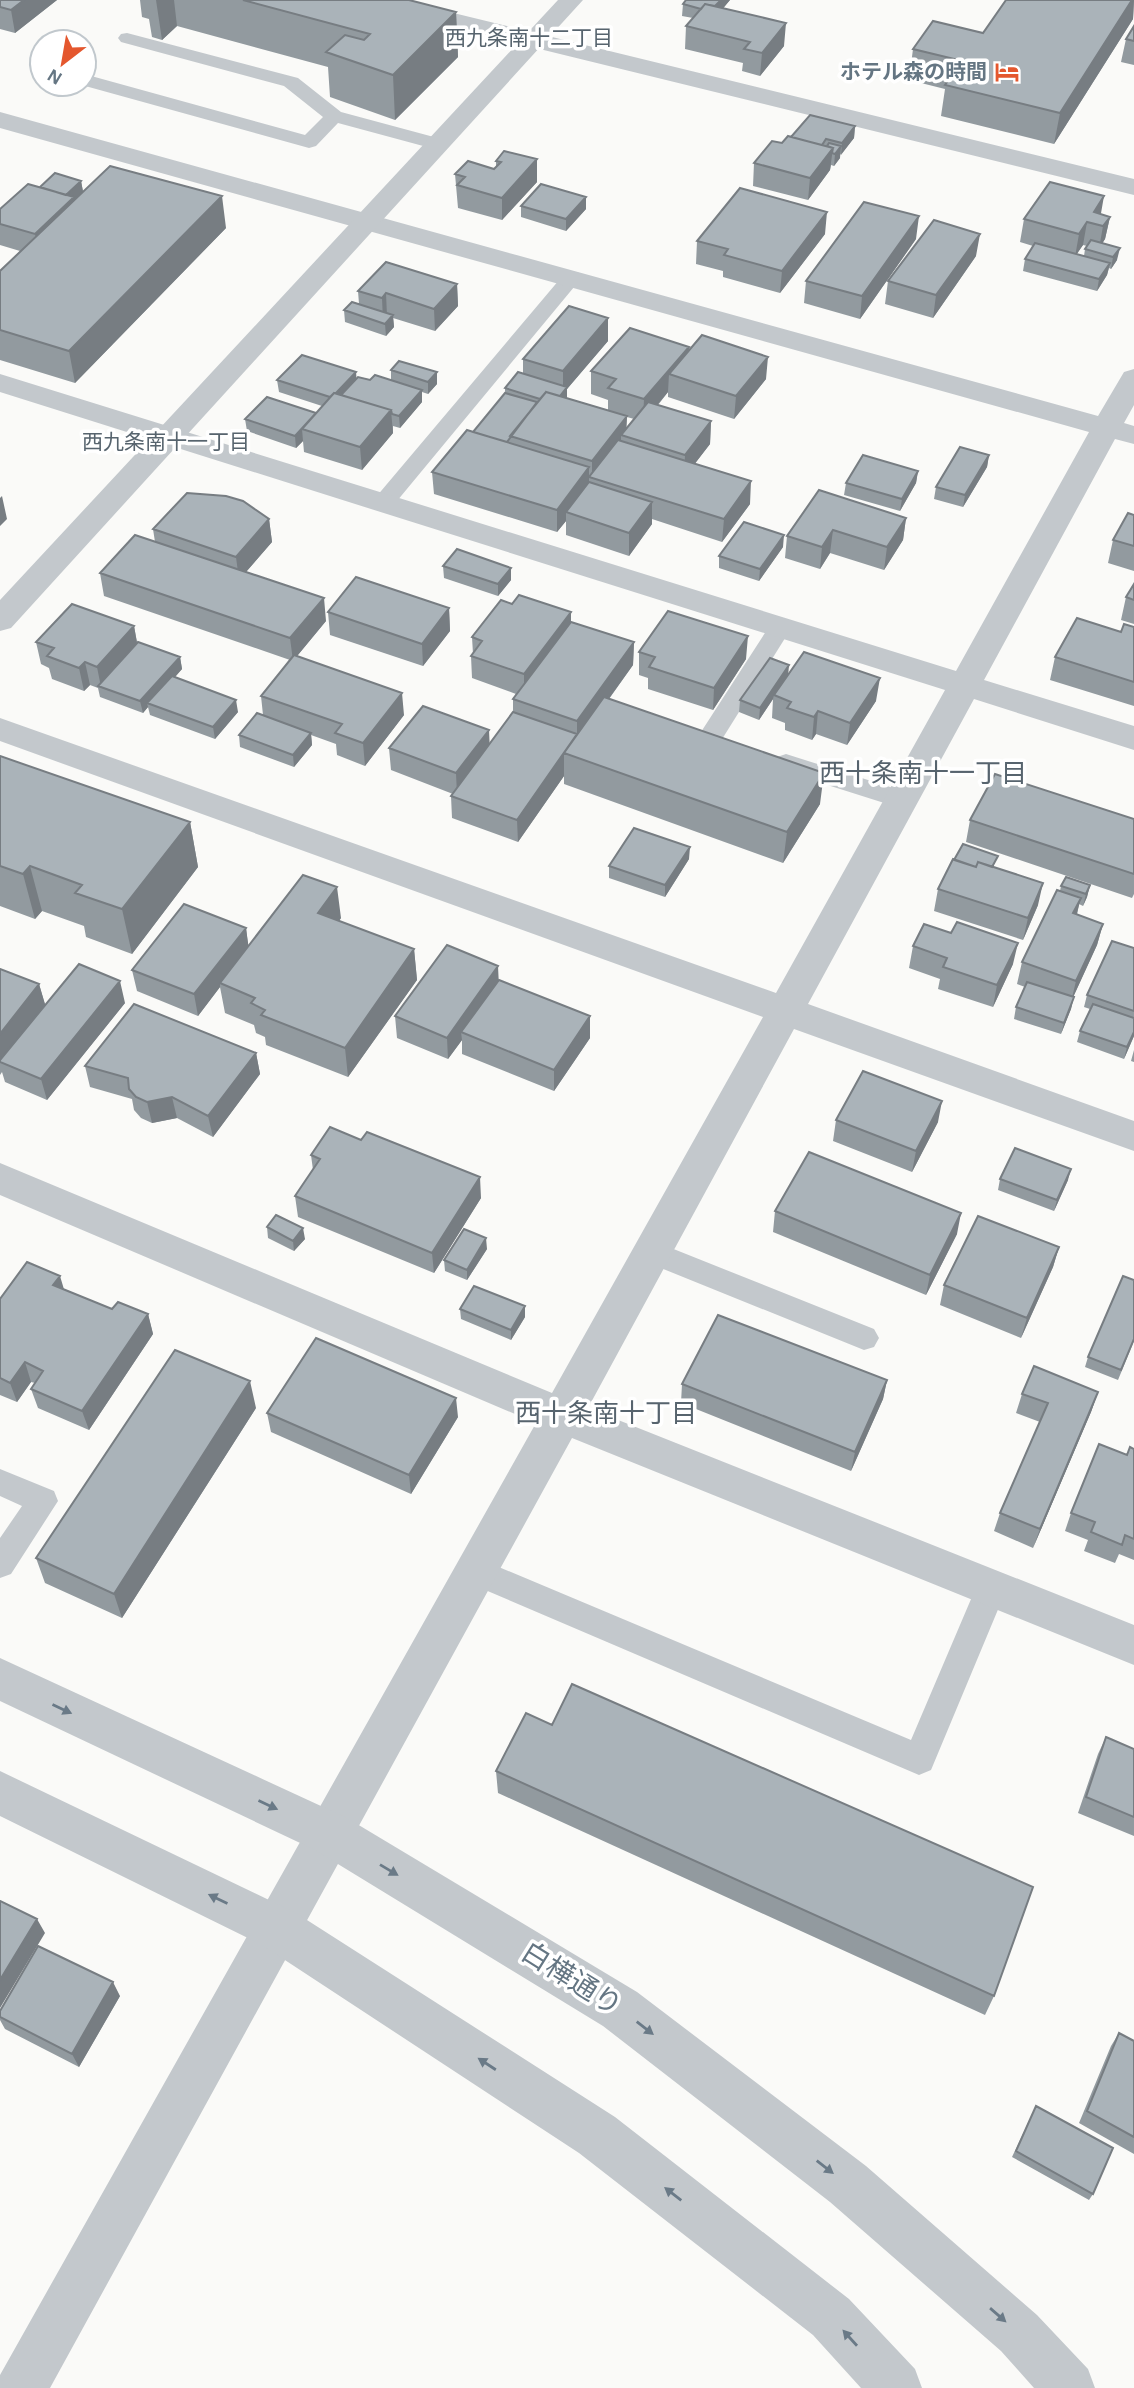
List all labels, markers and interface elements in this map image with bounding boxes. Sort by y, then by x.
district label: 西九条南十二丁目 [445,27,613,49]
north arrow [28,28,98,98]
hotel icon: ホテル森の時間 [993,58,1021,86]
place label: ホテル森の時間 [840,61,987,83]
text: N [44,65,66,88]
district label: 西九条南十一丁目 [82,431,250,453]
district label: 西十条南十一丁目 [819,759,1027,787]
district label: 西十条南十丁目 [515,1399,697,1427]
one-way arrow [52,1703,72,1714]
one-way arrow [257,1800,278,1811]
one-way arrow [380,1863,399,1876]
one-way arrow [208,1893,228,1905]
street label: 白樺通り [516,1937,627,2022]
one-way arrow [636,2020,654,2034]
one-way arrow [478,2057,497,2070]
one-way arrow [816,2159,834,2174]
one-way arrow [665,2187,683,2202]
one-way arrow [989,2307,1007,2323]
one-way arrow [842,2330,858,2347]

